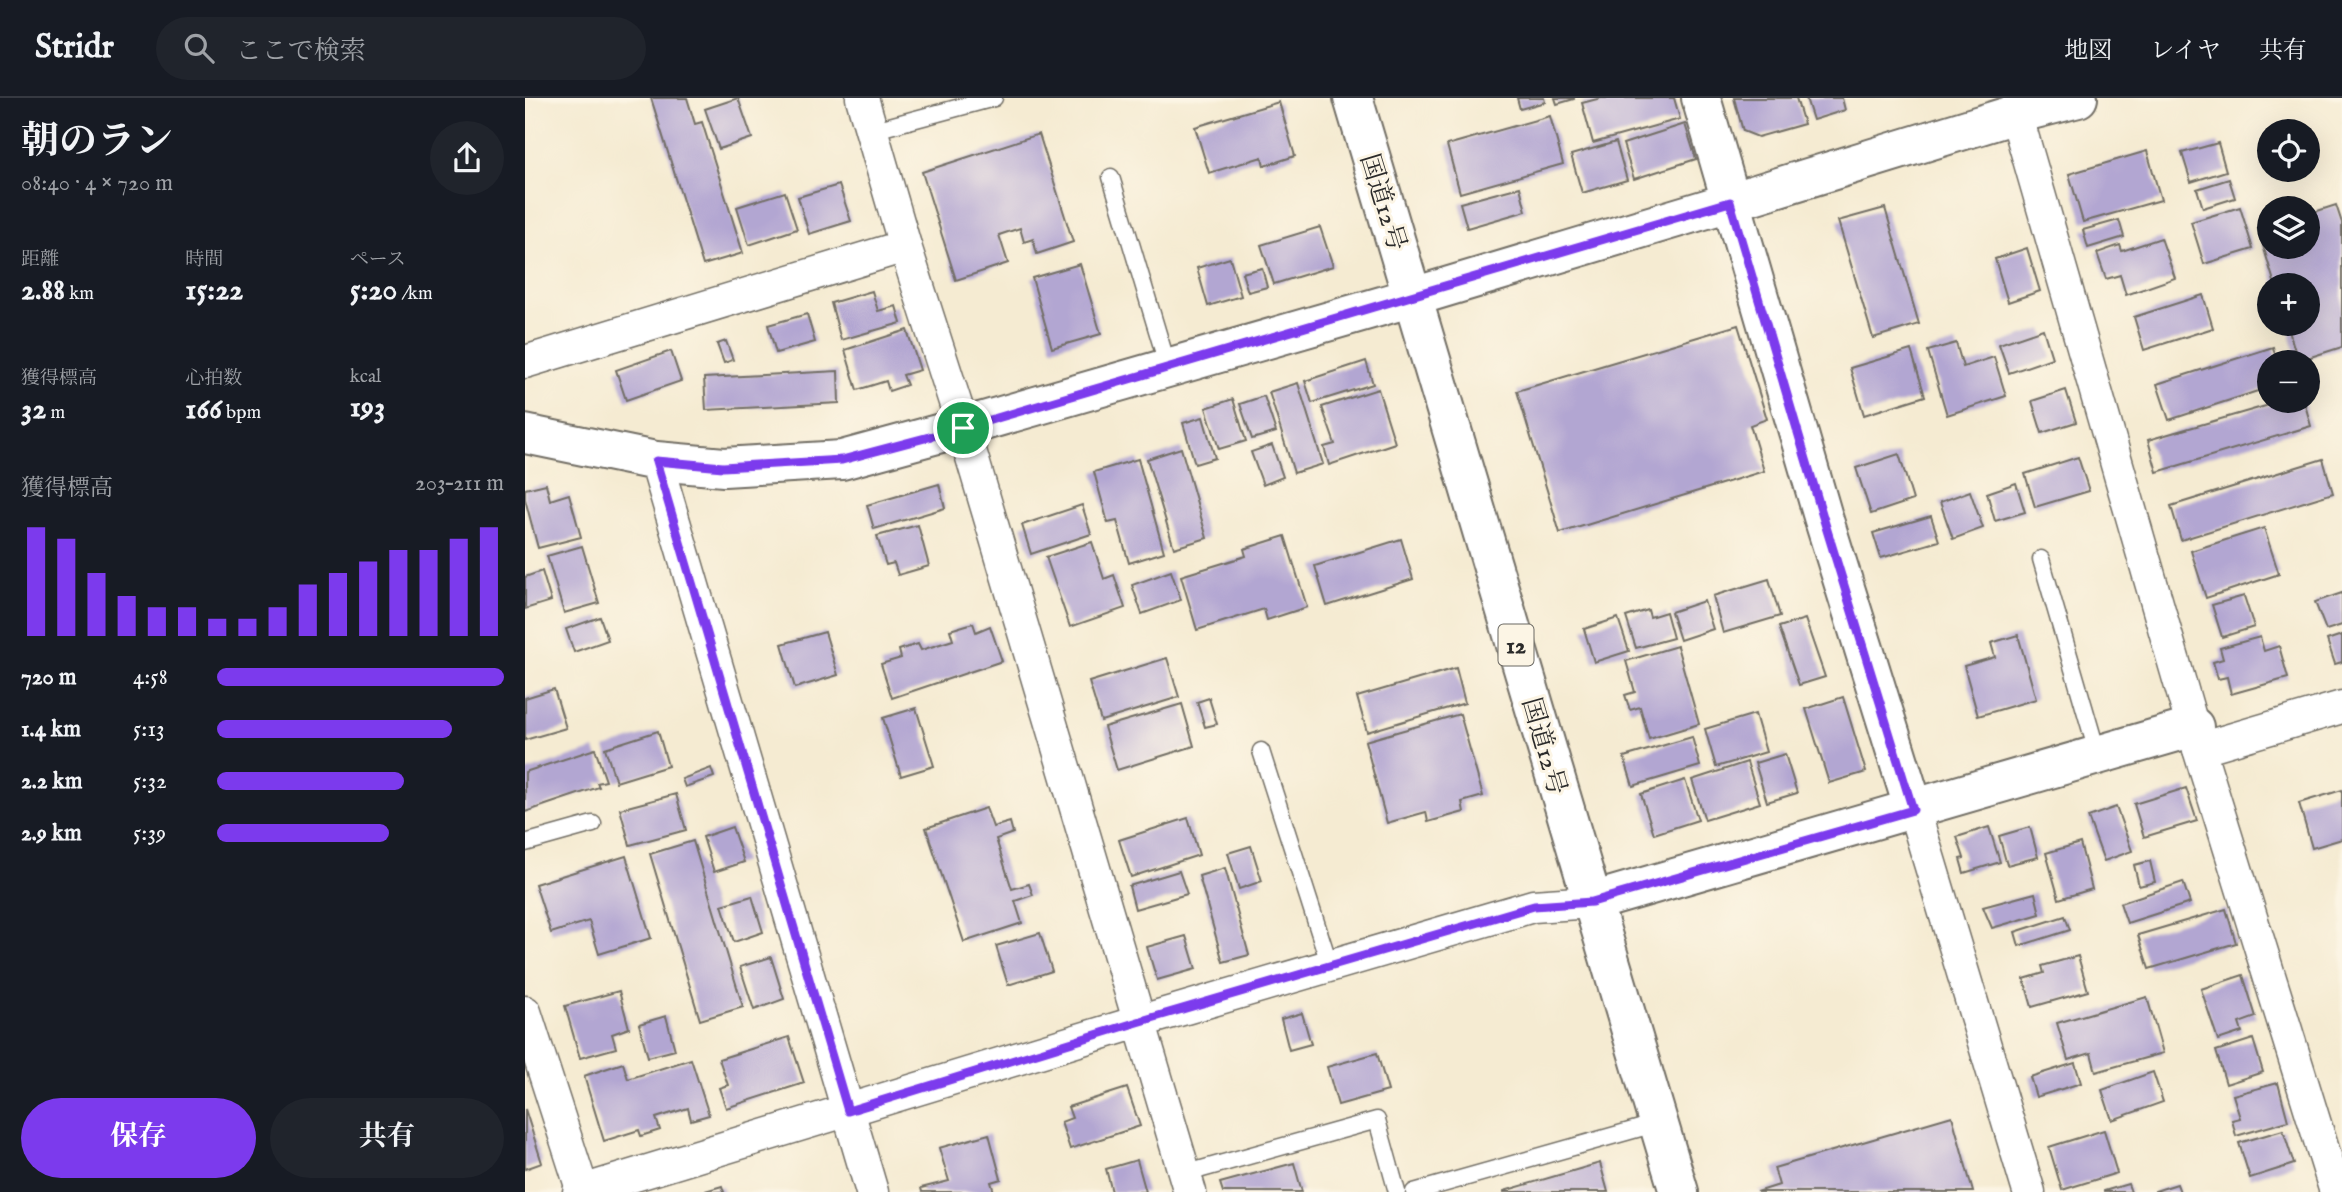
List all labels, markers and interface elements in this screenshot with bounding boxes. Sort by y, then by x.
search box [156,17,646,80]
text: Stridr [35,27,114,69]
icon: search [180,29,218,67]
text: ここで検索 [236,35,366,68]
text: 地図 [2064,36,2112,67]
text: レイヤ [2150,36,2221,67]
text: 共有 [2259,36,2307,67]
text: 朝のラン [21,119,173,167]
map controls [2257,119,2320,413]
button: locate [2257,119,2320,182]
button: share [430,121,504,195]
street label: 国道12号 [1352,150,1413,255]
text: 08:40 · 4 × 720 m [21,169,173,198]
button: layers [2257,196,2320,259]
text: 距離 [21,248,59,272]
text: 時間 [185,248,223,272]
text: ペース [350,248,406,272]
text: 2.88 [21,272,65,310]
text: 15:22 [185,272,243,310]
text: 5:20 [350,272,397,310]
button: + [2257,273,2320,336]
text: km [65,282,94,306]
text: /km [397,282,433,306]
button: − [2257,350,2320,413]
text: kcal [350,365,381,389]
text: 獲得標高 [21,367,97,391]
text: 心拍数 [185,367,242,391]
text: 193 [350,389,385,427]
text: 32 [21,391,46,429]
text: 166 [185,391,222,429]
pin [933,398,993,458]
text: m [46,401,65,425]
text: bpm [222,401,261,425]
icon: arrive [944,409,982,447]
text: 203–211 m [415,469,504,498]
text: 獲得標高 [21,474,113,503]
road number: 12 [1499,624,1534,666]
text: 720 m [21,663,77,692]
text: 4:58 [133,663,168,692]
street label: 国道12号 [1514,694,1573,799]
text: 1.4 km [21,715,81,744]
text: 5:13 [133,715,165,744]
text: 2.2 km [21,767,83,796]
text: 5:32 [133,767,167,796]
text: 2.9 km [21,819,82,848]
text: 5:39 [133,819,166,848]
button: 保存 [21,1098,256,1178]
button: 共有 [270,1098,504,1178]

